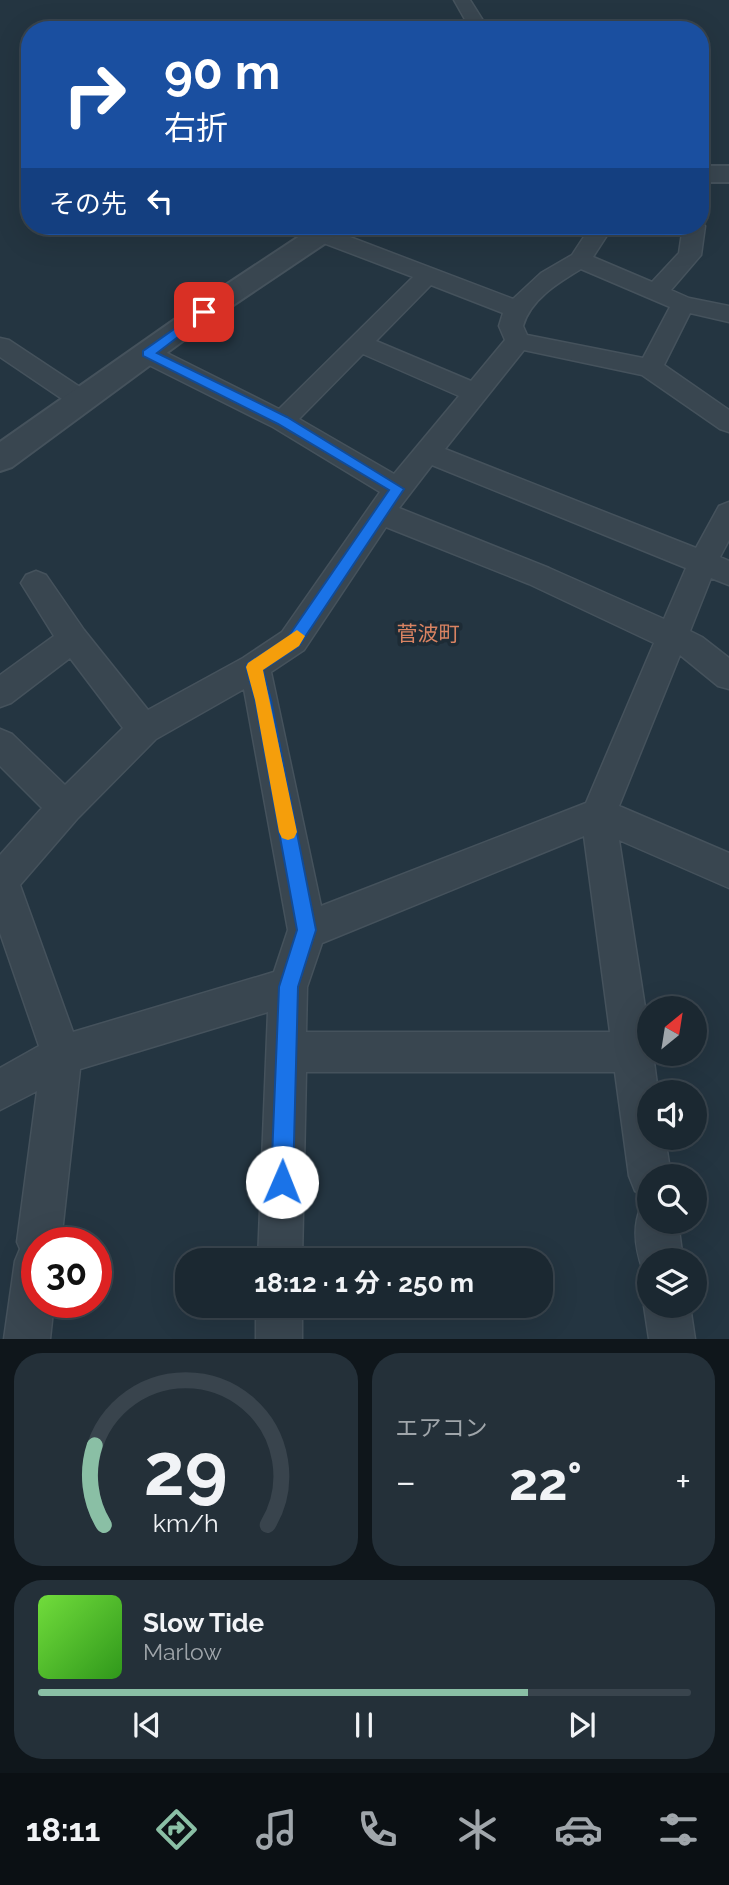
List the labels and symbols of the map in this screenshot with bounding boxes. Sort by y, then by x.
pin [174,282,234,342]
district label: 菅波町 [397,621,460,646]
north arrow [637,996,707,1066]
position arrow [245,1145,319,1219]
speed limit sign: 30 [21,1227,112,1318]

